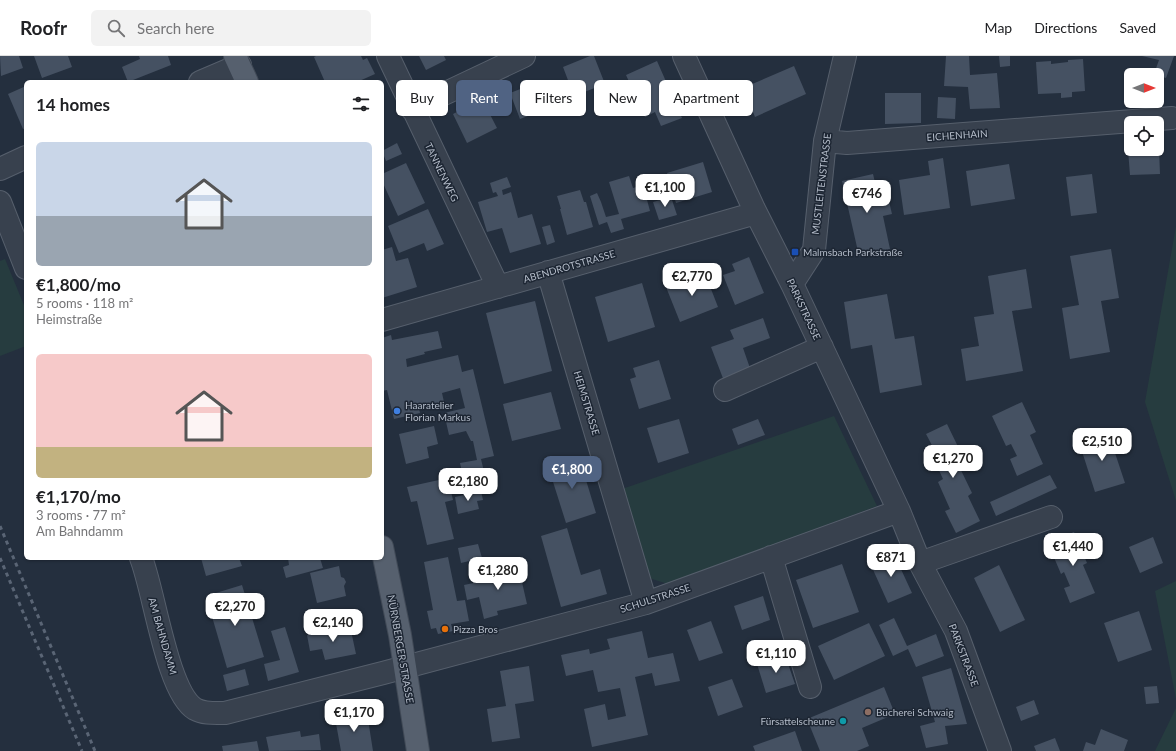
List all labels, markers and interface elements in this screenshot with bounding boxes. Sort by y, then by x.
search box [91,10,371,46]
text: Roofr [20,16,67,39]
icon: search [105,17,127,39]
text: Search here [137,19,214,37]
text: Map [985,19,1012,36]
text: Directions [1034,19,1097,36]
text: Saved [1119,19,1156,36]
north arrow [1124,68,1164,108]
map controls [1124,68,1164,156]
chip: Buy [396,80,448,116]
chip: Rent [456,80,512,116]
chip: Filters [520,80,586,116]
chip: New [594,80,651,116]
chip: Apartment [659,80,753,116]
icon: filters [350,93,372,115]
text: 14 homes [36,94,110,115]
button: locate [1124,116,1164,156]
street label: EICHENHAIN [926,127,988,143]
street label: MUSTLEITENSTRASSE [809,132,833,235]
street label: TANNENWEG [423,141,461,203]
icon: home [168,168,240,240]
pin: €1,100 [632,174,698,208]
text: €1,100 [645,179,685,195]
pin: €746 [843,180,891,214]
text: €746 [852,185,882,201]
place label: Malmsbach Parkstraße [803,246,903,258]
street label: ABENDROTSTRASSE [522,247,617,285]
marker: Malmsbach Parkstraße [790,247,800,257]
pin: €2,770 [659,263,725,297]
text: €2,770 [672,268,712,284]
text: €1,800/mo [36,274,121,295]
street label: PARKSTRASSE [785,276,824,342]
text: 5 rooms · 118 m² [36,295,133,311]
text: Heimstraße [36,311,102,327]
street label: HEIMSTRASSE [572,369,603,437]
icon: home [168,380,240,452]
place label: Haaratelier Florian Markus [405,399,470,423]
marker: Haaratelier Florian Markus [392,406,402,416]
pin: €2,510 [1069,428,1135,462]
text: €2,510 [1082,433,1122,449]
pin: €1,270 [920,445,986,479]
text: €1,270 [933,450,973,466]
pin: €1,800 [539,456,605,490]
text: €1,800 [552,461,592,477]
pin: €2,180 [435,468,501,502]
text: €2,180 [448,473,488,489]
text: €1,170/mo [36,486,121,507]
text: 3 rooms · 77 m² [36,507,126,523]
text: Am Bahndamm [36,523,123,539]
pin: €1,440 [1040,533,1106,567]
text: €1,440 [1053,538,1093,554]
pin: €871 [867,544,915,578]
text: €871 [876,549,906,565]
pin: €1,280 [465,557,531,591]
text: €1,280 [478,562,518,578]
street label: SCHULSTRASSE [618,581,692,615]
pin: €2,270 [202,593,268,627]
street label: NÜRNBERGER STRASSE [386,594,417,705]
street label: AM BAHNDAMM [146,596,180,676]
text: €2,270 [215,598,255,614]
pin: €2,140 [300,609,366,643]
text: €2,140 [313,614,353,630]
street label: PARKSTRASSE [947,622,982,688]
place label: Pizza Bros [453,623,498,635]
marker: Pizza Bros [440,624,450,634]
pin: €1,110 [743,640,809,674]
text: €1,110 [756,645,796,661]
pin: €1,170 [321,699,387,733]
text: €1,170 [334,704,374,720]
place label: Bücherei Schwaig [876,706,953,718]
marker: Bücherei Schwaig [863,707,873,717]
place label: Fürsattelscheune [760,715,835,727]
marker: Fürsattelscheune [838,716,848,726]

